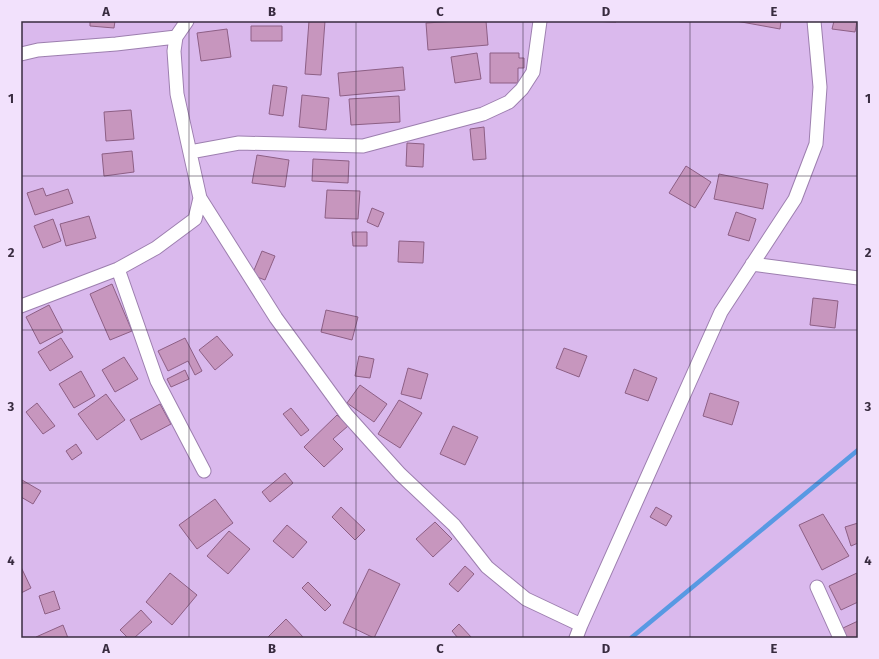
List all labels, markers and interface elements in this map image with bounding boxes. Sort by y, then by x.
text: A [101,4,110,19]
text: B [268,4,276,19]
text: C [436,4,444,19]
text: D [602,4,611,19]
text: E [771,4,778,19]
text: 1 [8,91,14,106]
text: 1 [865,91,871,106]
text: 2 [8,245,15,260]
text: 2 [865,245,872,260]
text: 3 [7,399,15,414]
text: 3 [864,399,872,414]
text: 4 [7,553,15,568]
text: 4 [864,553,872,568]
text: A [101,641,110,656]
text: B [268,641,276,656]
text: C [436,641,444,656]
text: D [602,641,611,656]
text: E [771,641,778,656]

